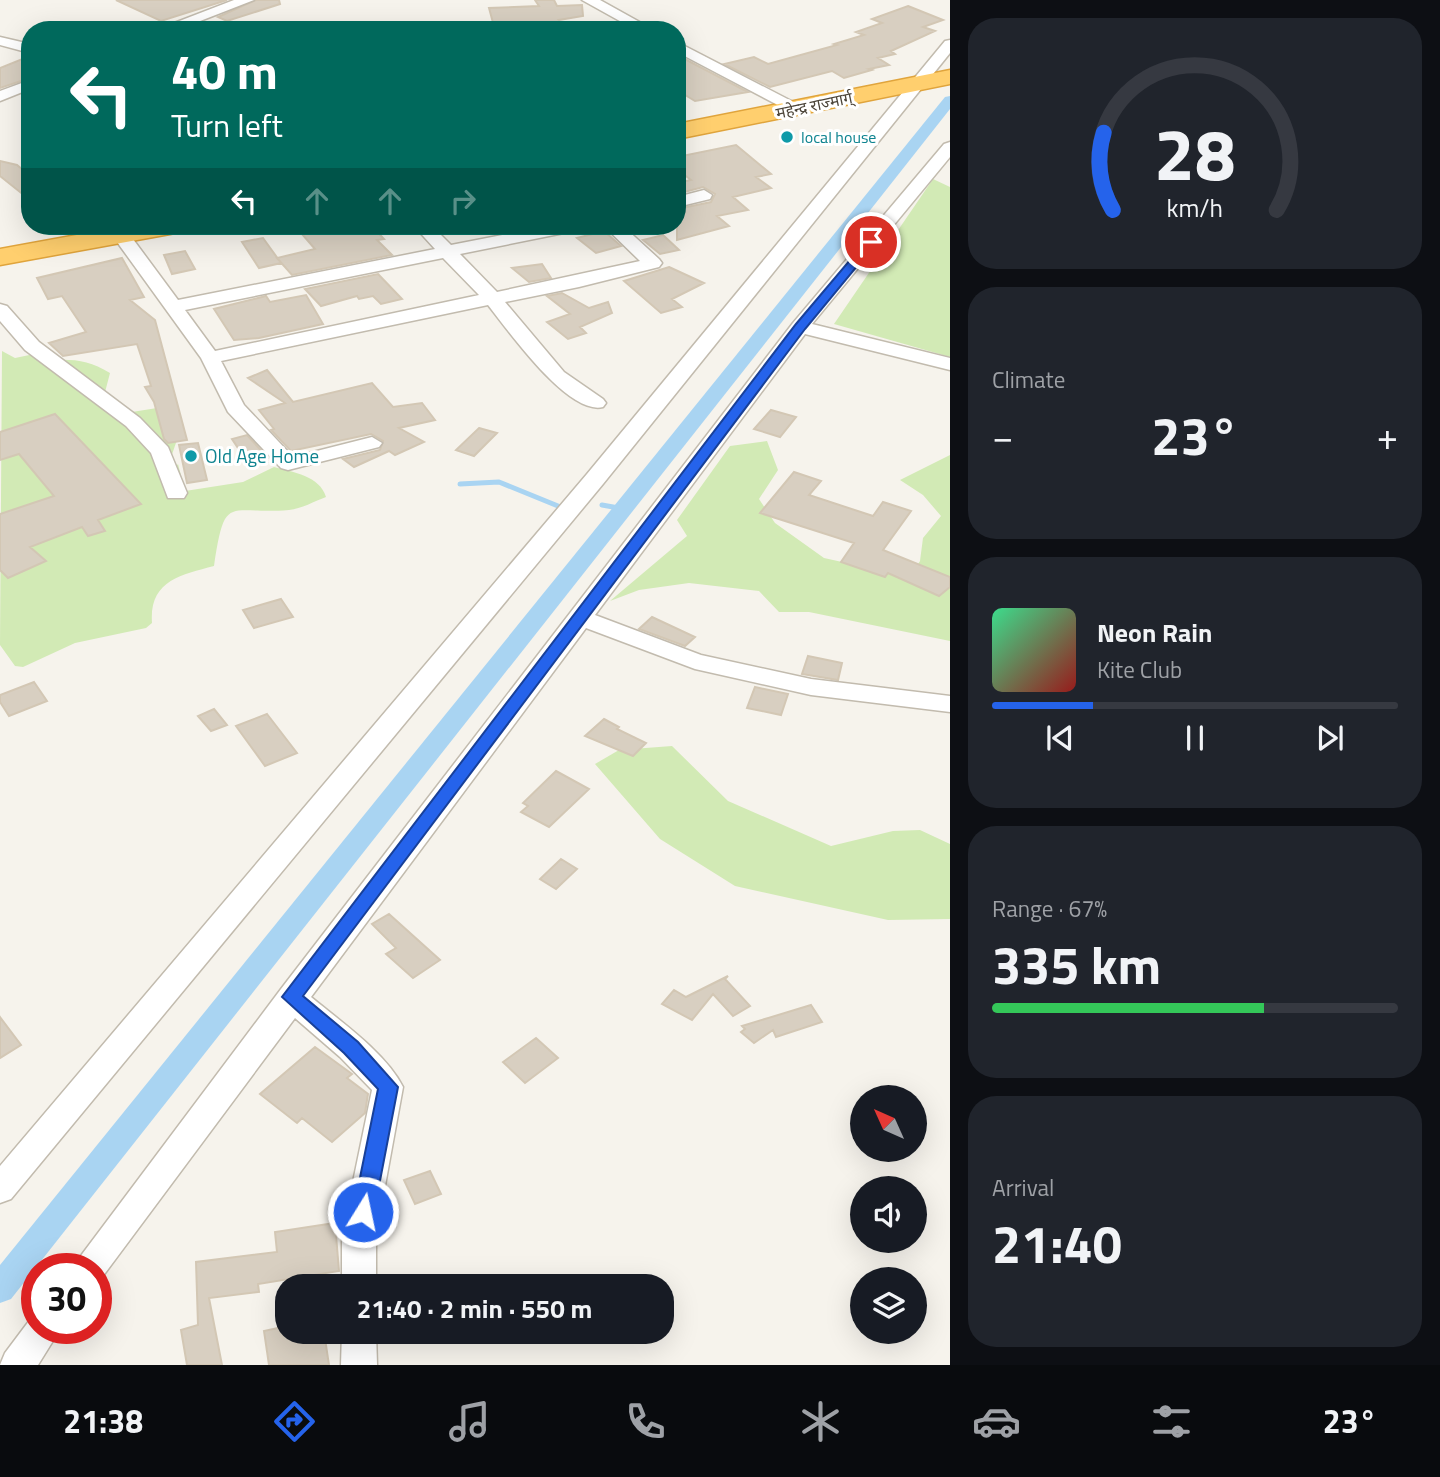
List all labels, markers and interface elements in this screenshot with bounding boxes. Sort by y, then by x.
text: 40 m [171,33,278,108]
icon: left [56,49,147,140]
street label: महेन्द्र राज्मार्ग् [774,85,857,125]
text: 28 [1154,98,1236,208]
text: Turn left [171,101,283,149]
place label: local house [801,125,876,149]
marker: local house [779,129,795,145]
icon: left [225,182,263,220]
icon: ahead [298,182,336,220]
icon: ahead [371,182,409,220]
icon: right [444,182,482,220]
text: km/h [1167,189,1223,227]
pin [841,212,901,272]
icon: arrive [852,223,890,261]
text: Climate [992,362,1065,397]
text: 23° [1151,396,1239,475]
text: − [992,407,1013,465]
text: + [1377,407,1398,465]
place label: Old Age Home [205,441,319,470]
marker: Old Age Home [183,448,199,464]
text: Neon Rain [1097,613,1212,652]
text: Kite Club [1097,652,1182,687]
icon: previous [1041,719,1079,757]
icon: pause [1176,719,1214,757]
icon: next [1311,719,1349,757]
text: Range · 67% [992,891,1107,926]
text: 335 km [992,925,1161,1004]
north arrow [850,1085,928,1162]
map controls [850,1085,927,1344]
text: Arrival [992,1170,1054,1205]
position arrow [326,1175,400,1249]
button: sound [850,1176,927,1253]
text: 21:40 [992,1204,1122,1283]
speed limit sign: 30 [21,1253,112,1344]
button: layers [850,1267,927,1344]
text: 21:40 · 2 min · 550 m [357,1289,592,1328]
text: 21:38 [63,1397,143,1445]
icon: directions [270,1397,319,1446]
icon: music [445,1397,494,1446]
icon: phone [621,1397,670,1446]
icon: climate [796,1397,845,1446]
icon: car [972,1397,1021,1446]
icon: filters [1147,1397,1196,1446]
text: 23° [1323,1397,1377,1445]

